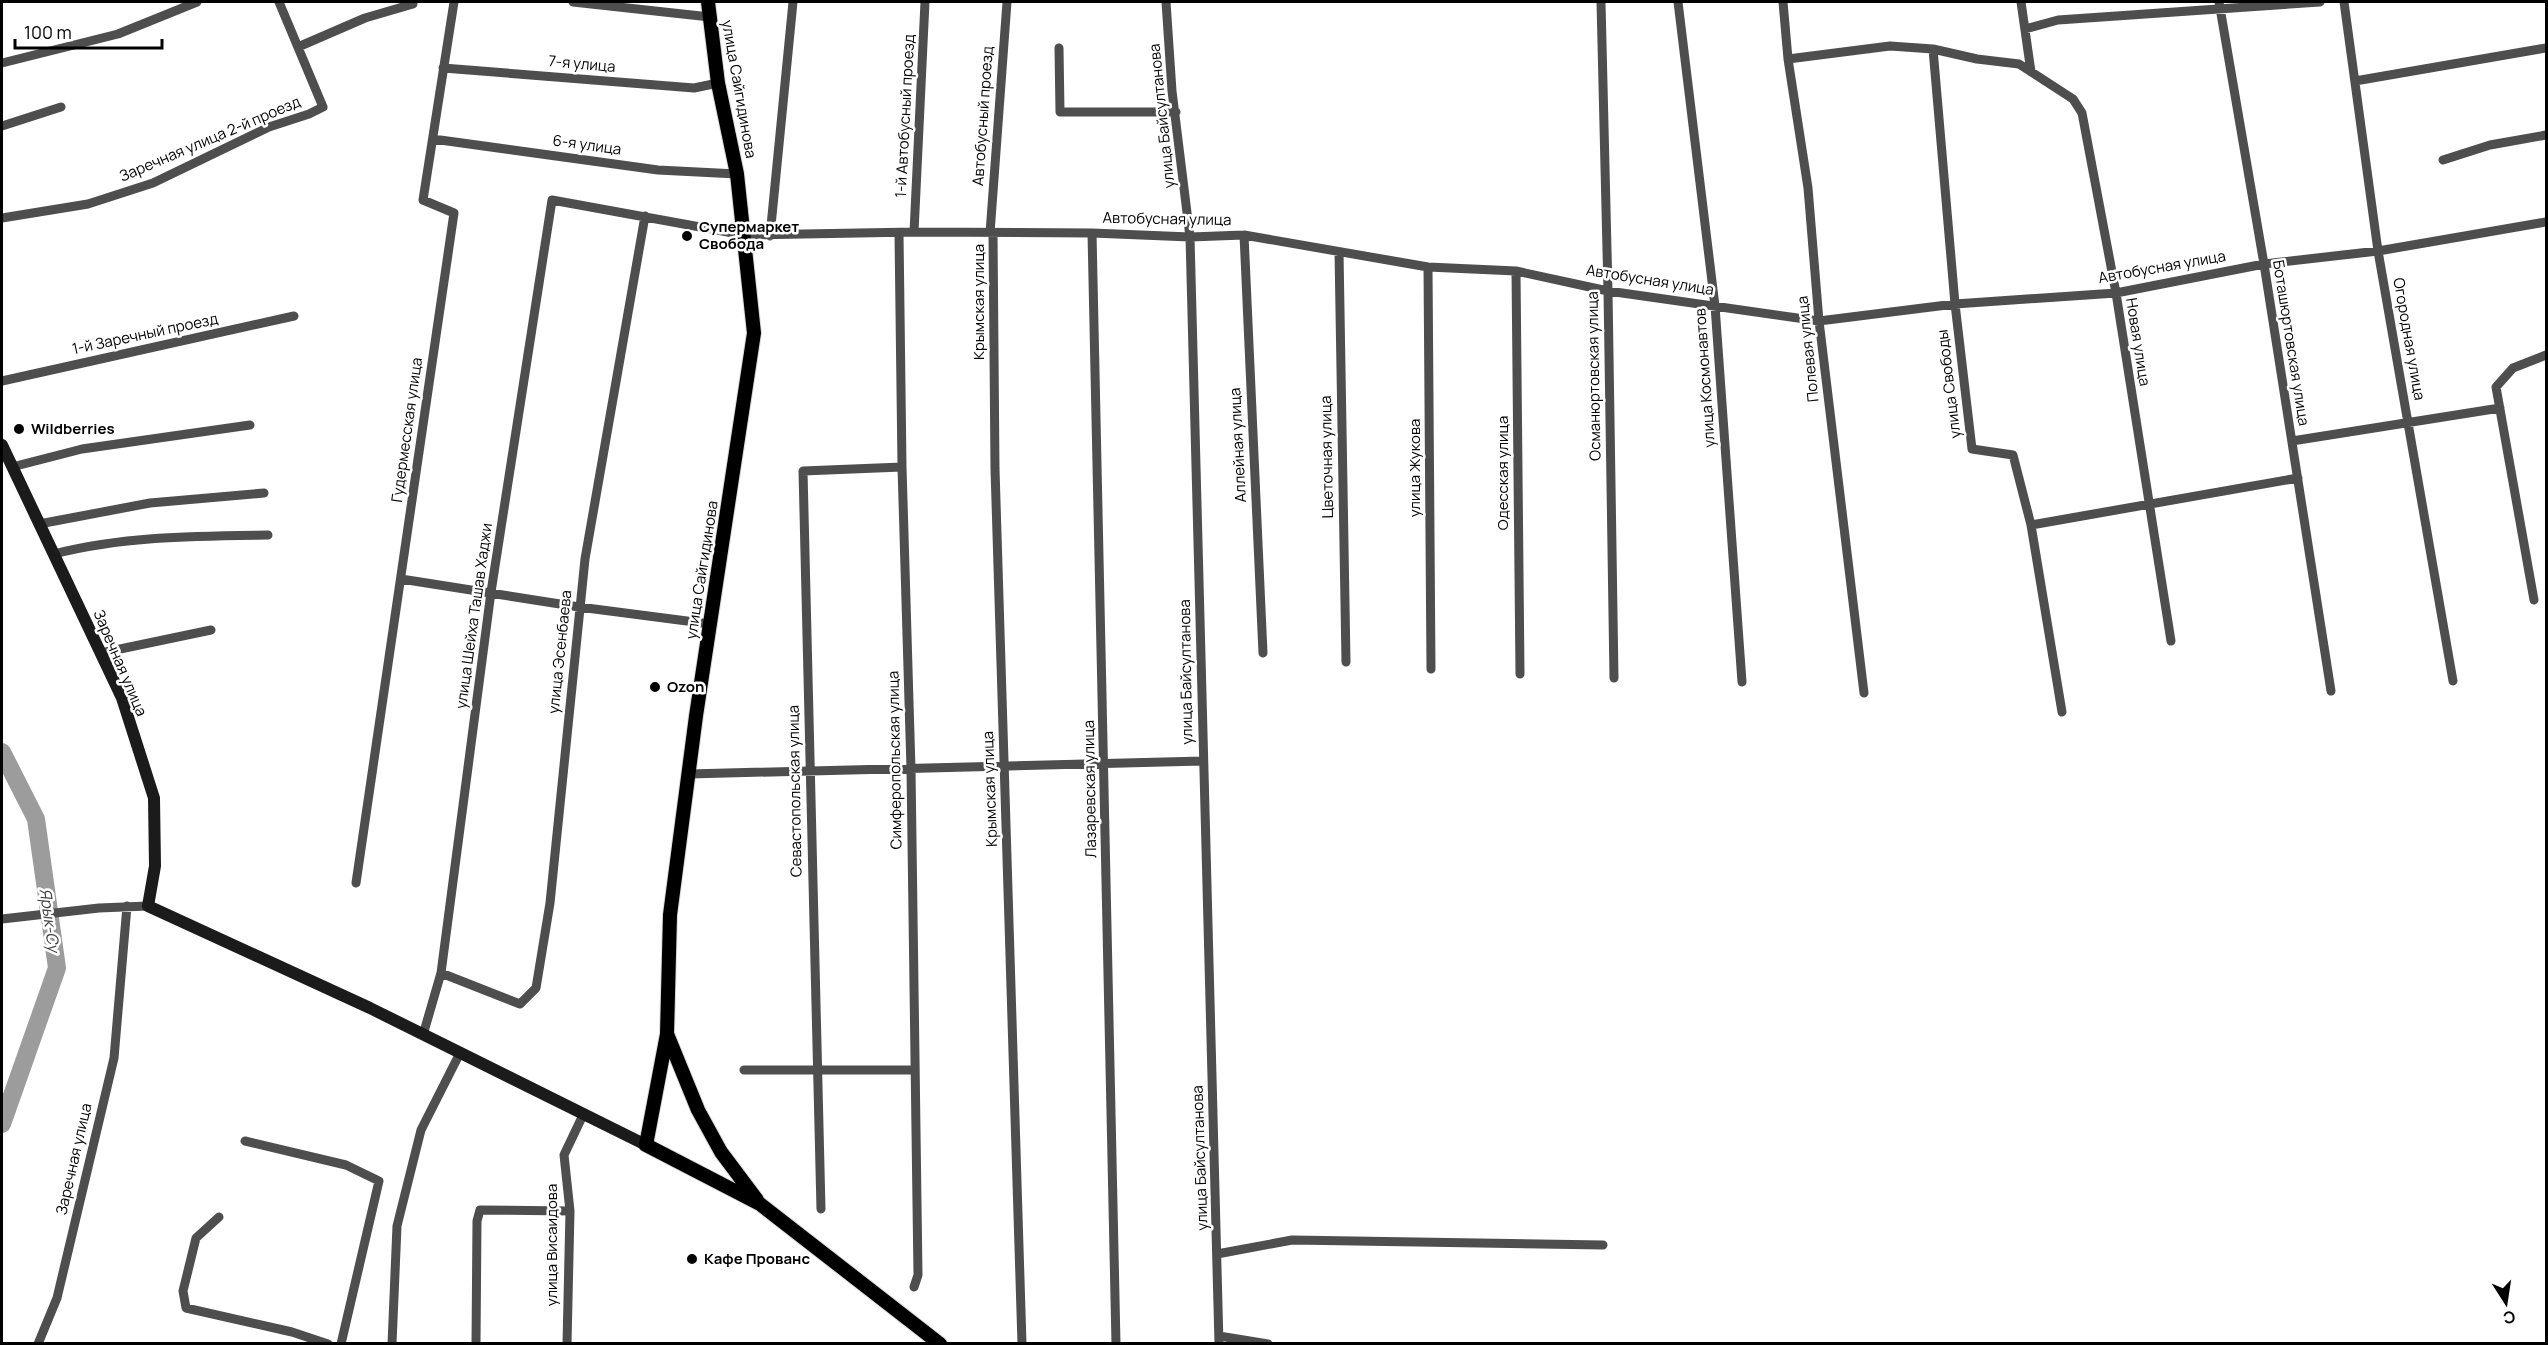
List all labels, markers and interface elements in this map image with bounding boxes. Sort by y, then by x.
scale bar [15,12,162,50]
street label: улица Сайгидинова [717,18,762,160]
text: 100 m [24,20,72,44]
street label: 1-й Автобусный проезд [890,34,919,198]
street label: улица Байсултанова [1143,43,1180,189]
street label: Автобусный проезд [967,45,998,187]
street label: 7-я улица [548,50,616,77]
street label: Заречная улица 2-й проезд [116,91,304,186]
street label: 6-я улица [551,129,623,160]
street label: Автобусная улица [1102,207,1232,230]
place label: Супермаркет Свобода [699,216,799,254]
marker: Супермаркет Свобода [680,229,694,243]
street label: Крымская улица [968,244,989,360]
street label: Автобусная улица [2097,245,2227,288]
street label: Автобусная улица [1585,259,1715,300]
street label: Боташюртовская улица [2268,259,2315,427]
street label: Огородная улица [2388,276,2431,402]
street label: Османюртовская улица [1582,291,1605,461]
street label: Полевая улица [1791,295,1824,403]
street label: Новая улица [2121,296,2156,388]
street label: 1-й Заречный проезд [70,308,220,359]
street label: улица Космонавтов [1689,308,1720,448]
street label: улица Свободы [1931,328,1966,440]
street label: Гудермесская улица [386,356,427,504]
street label: Аллейная улица [1224,387,1251,503]
street label: Цветочная улица [1315,395,1338,519]
street label: Одесская улица [1492,416,1513,530]
place label: Wildberries [31,418,115,439]
street label: улица Жукова [1404,419,1425,517]
marker: Wildberries [12,422,26,436]
street label: улица Сайгидинова [680,499,723,641]
street label: улица Шейха Ташав Хаджи [450,522,497,710]
street label: улица Эсенбаева [543,589,576,715]
street label: улица Байсултанова [1174,599,1197,745]
street label: Заречная улица [89,606,152,719]
street label: Симферопольская улица [882,670,907,850]
place label: Ozon [667,676,704,697]
marker: Ozon [648,680,662,694]
street label: Севастопольская улица [782,705,807,877]
street label: Лазаревская улица [1078,720,1101,858]
street label: Крымская улица [977,731,1002,847]
water label: Ярык-Су [35,887,66,956]
street label: улица Байсултанова [1186,1085,1213,1231]
street label: Заречная улица [50,1101,97,1217]
street label: улица Висаидова [541,1184,562,1306]
place label: Кафе Прованс [704,1248,810,1269]
marker: Кафе Прованс [685,1252,699,1266]
north arrow [2476,1273,2536,1333]
text: С [2501,1306,2517,1330]

